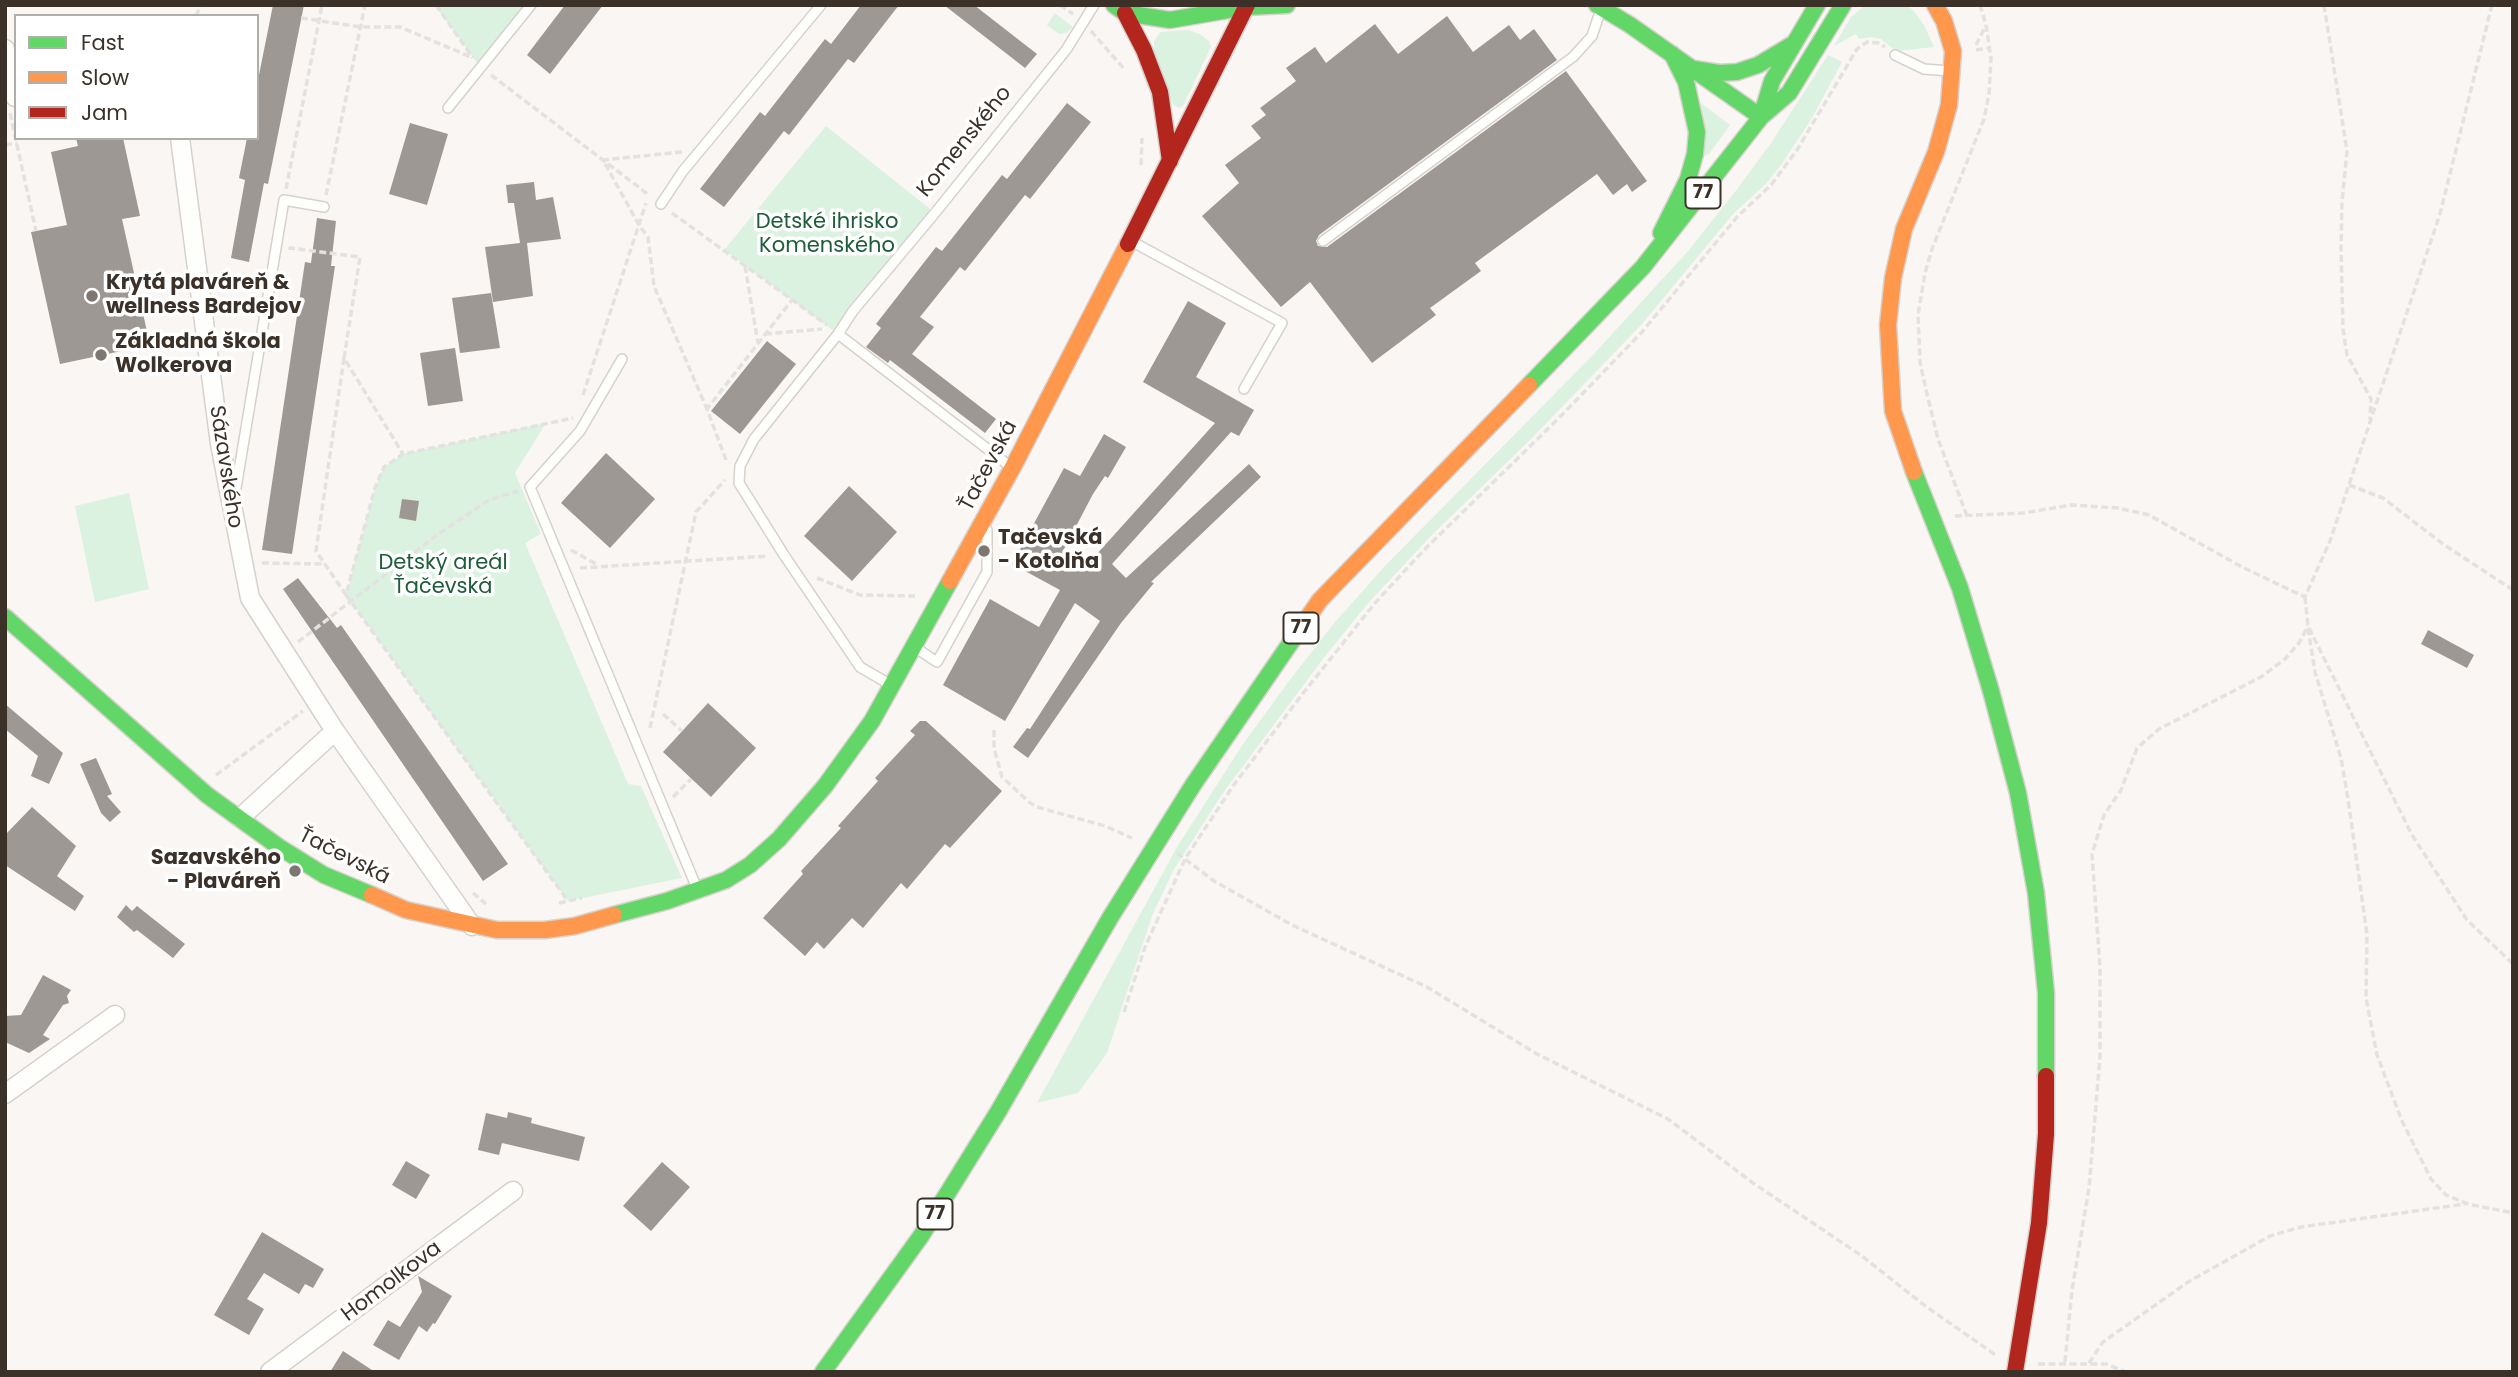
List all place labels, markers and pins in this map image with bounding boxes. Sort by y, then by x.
place label: Krytá plaváreň & wellness Bardejov [106,271,301,321]
marker: Krytá plaváreň & wellness Bardejov [84,288,100,304]
place label: Základná škola Wolkerova [115,330,281,380]
marker: Základná škola Wolkerova [93,347,109,363]
place label: Tačevská - Kotolňa [998,526,1102,576]
marker: Tačevská - Kotolňa [976,543,992,559]
place label: Sazavského - Plaváreň [151,846,281,896]
marker: Sazavského - Plaváreň [287,863,303,879]

